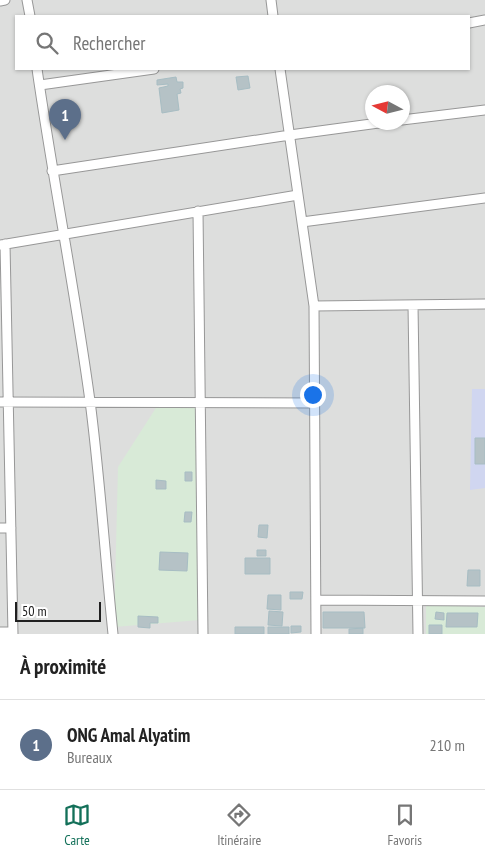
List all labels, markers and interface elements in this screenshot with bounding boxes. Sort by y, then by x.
search box [15,15,470,70]
icon: search [33,29,61,57]
text: Rechercher [73,31,145,55]
north arrow [365,85,410,130]
pin: 1 [49,99,81,140]
your location [300,382,326,408]
scale bar [15,599,101,622]
text: 50 m [22,602,47,620]
text: À proximité [20,653,106,680]
text: ONG Amal Alyatim [67,723,190,747]
text: 1 [32,735,40,755]
text: 210 m [430,735,465,755]
text: Bureaux [67,747,112,767]
tab: Carte [63,801,91,849]
tab: Itinéraire [217,801,261,849]
tab: Favoris [387,801,422,849]

